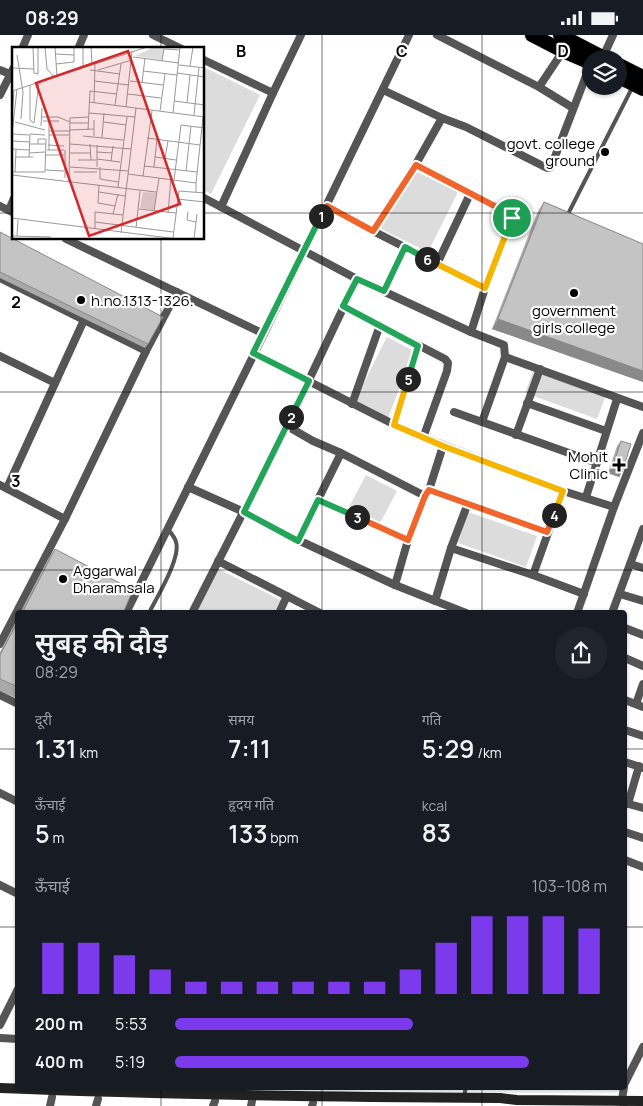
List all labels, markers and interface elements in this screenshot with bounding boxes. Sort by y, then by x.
text: 08:29 [25,5,79,31]
text: B [236,40,246,62]
text: C [396,40,408,62]
text: D [557,40,569,62]
inset map [12,47,205,240]
map controls [582,50,627,95]
button: layers [582,50,627,95]
place label: govt. college ground [507,133,595,171]
marker: govt. college ground [599,146,611,158]
pin [491,197,533,239]
pin: 1 [308,203,334,229]
icon: arrive [498,204,526,232]
text: 1 [318,207,325,226]
pin: 6 [414,247,440,271]
text: 6 [423,250,432,269]
marker: government girls college [568,287,580,299]
place label: h.no.1313-1326. [91,290,194,311]
text: 2 [11,291,21,313]
marker: h.no.1313-1326. [75,294,87,306]
place label: government girls college [532,300,616,338]
pin: 5 [396,367,420,391]
text: 5 [404,370,413,389]
pin: 2 [278,405,304,429]
text: 2 [287,408,296,427]
place label: Mohit Clinic [568,446,608,484]
marker: Mohit Clinic [612,458,626,472]
text: 3 [11,470,21,492]
pin: 4 [542,503,566,527]
pin: 3 [344,505,370,529]
text: 4 [550,506,559,525]
text: 3 [353,508,362,527]
place label: Aggarwal Dharamsala [73,560,155,598]
marker: Aggarwal Dharamsala [57,573,69,585]
text: सुबह की दौड़ [35,623,168,661]
button: share [555,627,607,679]
text: 08:29 [35,661,78,683]
text: दूरी [35,710,52,729]
text: समय [228,710,254,729]
text: गति [422,710,441,729]
text: 1.31 [35,731,77,766]
text: 7:11 [228,731,271,766]
text: 5:29 [422,731,475,766]
text: km [77,743,98,762]
text: /km [475,743,502,762]
text: ऊँचाई [35,795,65,814]
text: हृदय गति [228,795,274,814]
text: kcal [422,796,447,815]
text: 83 [422,815,451,850]
text: 5 [35,816,50,851]
text: 133 [228,816,267,851]
text: m [50,828,64,847]
text: bpm [267,828,299,847]
text: ऊँचाई [35,875,70,897]
text: 103–108 m [532,875,607,897]
text: 200 m [35,1013,83,1035]
text: 5:53 [115,1013,147,1035]
text: 400 m [35,1051,83,1073]
text: 5:19 [115,1051,145,1073]

